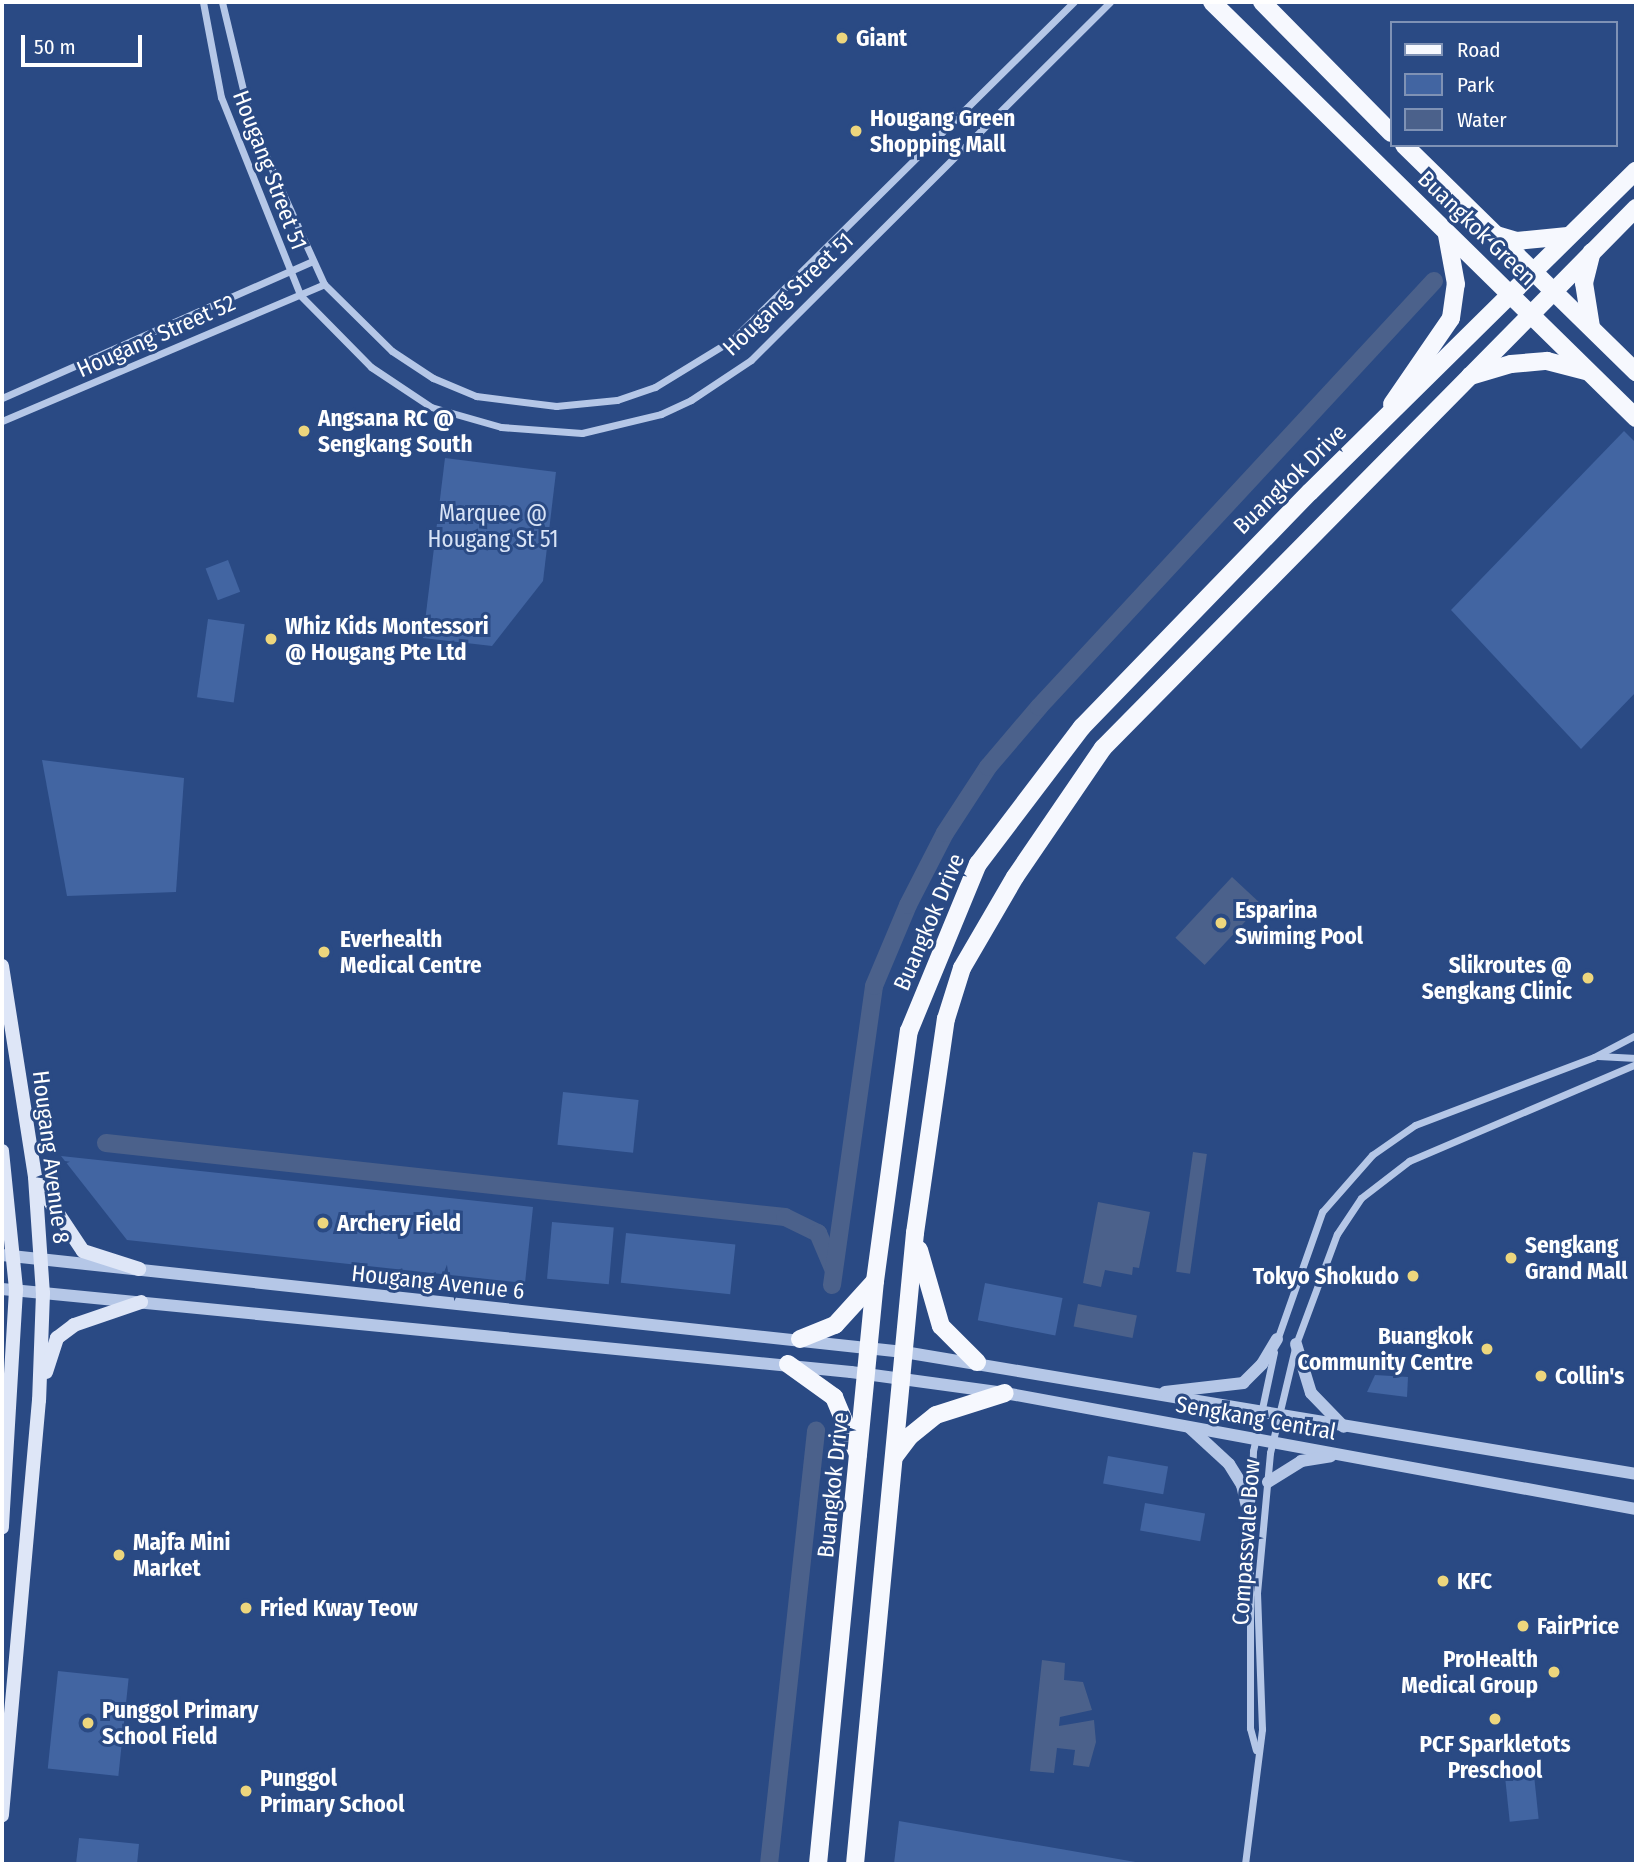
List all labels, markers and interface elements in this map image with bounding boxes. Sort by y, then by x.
scale bar [24,21,145,65]
legend [1390,21,1617,147]
place label: Giant [856,24,907,52]
marker: Giant [834,30,850,46]
text: 50 m [34,34,76,60]
text: Road [1457,37,1501,63]
text: Park [1457,72,1494,98]
street label: Hougang Street 51 [227,86,313,254]
place label: Hougang Green Shopping Mall [870,104,1015,158]
text: Water [1457,107,1507,133]
marker: Hougang Green Shopping Mall [848,123,864,139]
street label: Buangkok Green [1412,165,1542,291]
street label: Hougang Street 51 [717,226,859,362]
street label: Hougang Street 52 [73,289,239,383]
place label: Angsana RC @ Sengkang South [318,404,472,458]
street label: Buangkok Drive [1228,418,1352,540]
marker: Angsana RC @ Sengkang South [296,423,312,439]
park label: Marquee @ Hougang St 51 [428,499,558,553]
place label: Whiz Kids Montessori @ Hougang Pte Ltd [285,612,489,666]
marker: Whiz Kids Montessori @ Hougang Pte Ltd [263,631,279,647]
street label: Buangkok Drive [888,849,970,995]
place label: Esparina Swiming Pool [1235,896,1363,950]
marker: Esparina Swiming Pool [1213,915,1229,931]
place label: Everhealth Medical Centre [340,925,482,979]
marker: Everhealth Medical Centre [314,942,334,962]
place label: Slikroutes @ Sengkang Clinic [1422,951,1572,1005]
marker: Slikroutes @ Sengkang Clinic [1578,968,1598,988]
street label: Hougang Avenue 8 [27,1069,75,1245]
place label: Archery Field [337,1209,461,1237]
marker: Archery Field [315,1215,331,1231]
place label: Sengkang Grand Mall [1525,1231,1627,1285]
marker: Sengkang Grand Mall [1503,1250,1519,1266]
street label: Hougang Avenue 6 [350,1259,526,1305]
place label: Tokyo Shokudo [1253,1262,1399,1290]
marker: Tokyo Shokudo [1405,1268,1421,1284]
place label: Buangkok Community Centre [1297,1322,1473,1376]
marker: Buangkok Community Centre [1479,1341,1495,1357]
place label: Collin's [1555,1362,1624,1390]
marker: Collin's [1533,1368,1549,1384]
street label: Sengkang Central [1174,1390,1338,1446]
street label: Buangkok Drive [812,1411,854,1559]
street label: Compassvale Bow [1226,1458,1266,1626]
place label: Majfa Mini Market [133,1528,231,1582]
marker: Majfa Mini Market [111,1547,127,1563]
place label: KFC [1457,1567,1492,1595]
marker: KFC [1435,1573,1451,1589]
place label: Fried Kway Teow [260,1594,418,1622]
marker: Fried Kway Teow [238,1600,254,1616]
place label: FairPrice [1537,1612,1619,1640]
marker: FairPrice [1515,1618,1531,1634]
place label: ProHealth Medical Group [1401,1645,1538,1699]
marker: ProHealth Medical Group [1544,1662,1564,1682]
place label: Punggol Primary School Field [102,1696,258,1750]
marker: PCF Sparkletots Preschool [1487,1711,1503,1727]
marker: Punggol Primary School Field [80,1715,96,1731]
place label: PCF Sparkletots Preschool [1419,1730,1571,1784]
place label: Punggol Primary School [260,1764,404,1818]
marker: Punggol Primary School [238,1783,254,1799]

